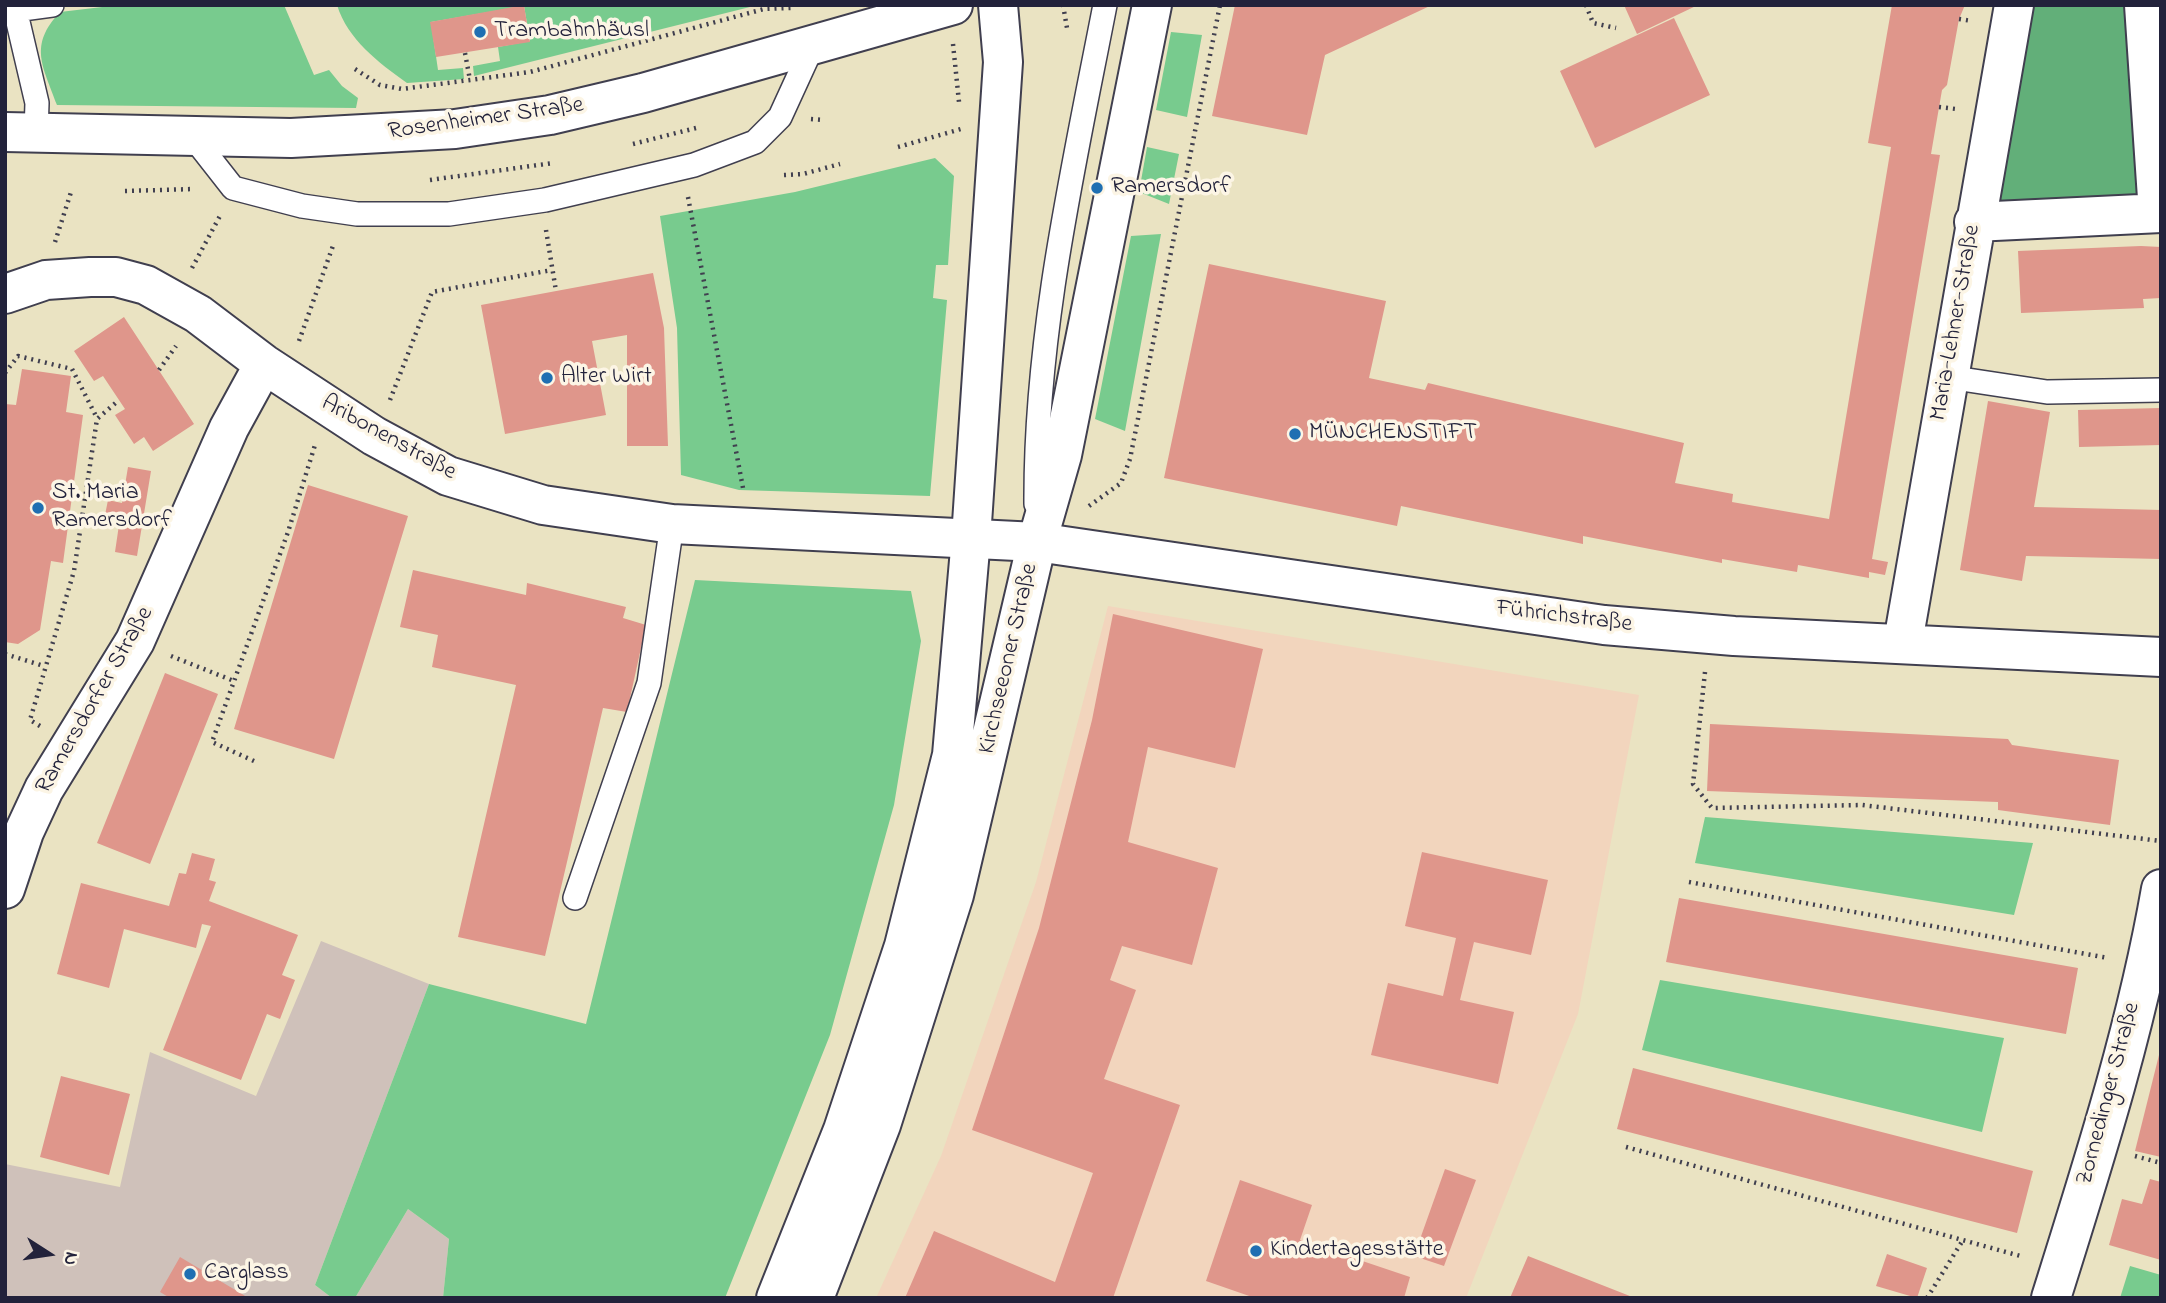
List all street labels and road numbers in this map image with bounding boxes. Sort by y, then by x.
street label: Rosenheimer Straße [386,92,586,148]
street label: Maria-Lehner-Straße [1926,223,1988,423]
street label: Aribonenstraße [315,390,461,488]
street label: Kirchseeoner Straße [974,561,1046,757]
street label: Führichstraße [1494,595,1634,641]
street label: Ramersdorfer Straße [31,602,161,800]
street label: Zornedinger Straße [2072,1000,2148,1188]

